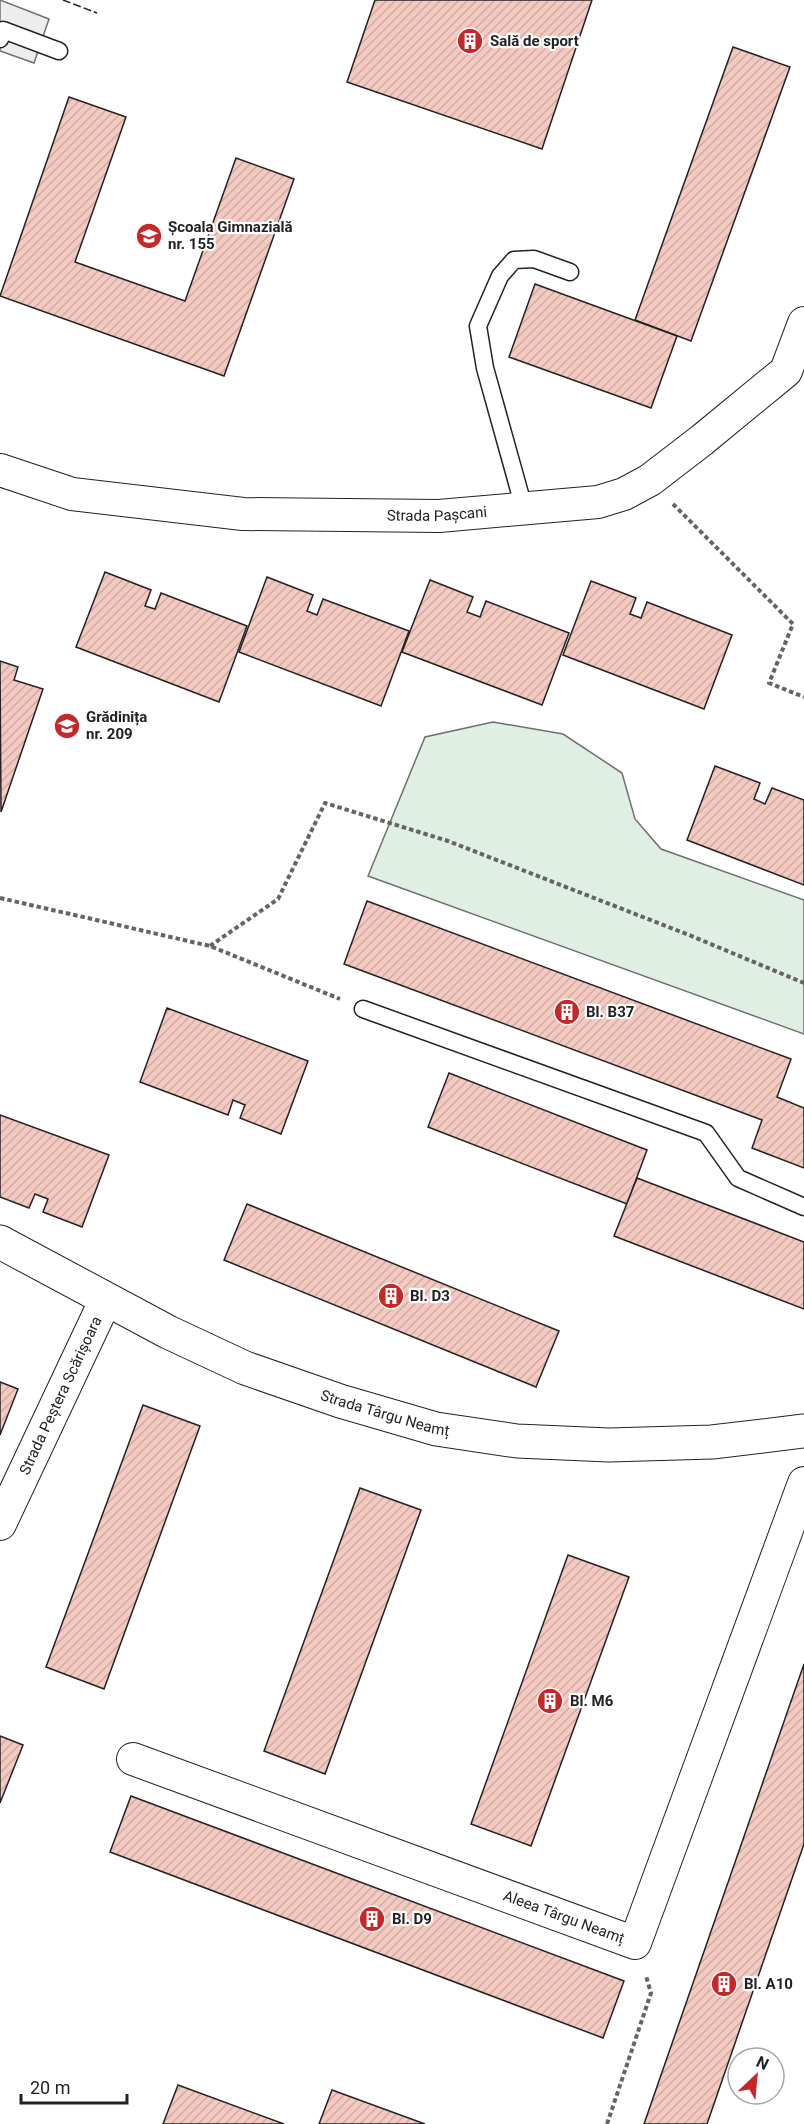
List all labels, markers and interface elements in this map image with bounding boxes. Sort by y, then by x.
building icon: Sală de sport [455,26,485,56]
place label: Sală de sport [490,32,579,50]
place label: Școala Gimnazială nr. 155 [168,218,293,253]
school or university icon: Școala Gimnazială nr. 155 [134,221,164,251]
street label: Strada Pașcani [387,503,488,525]
place label: Grădinița nr. 209 [86,708,147,743]
school or university icon: Grădinița nr. 209 [52,711,82,741]
building icon: Bl. B37 [552,997,582,1027]
place label: Bl. B37 [586,1003,634,1021]
building icon: Bl. D3 [376,1281,406,1311]
place label: Bl. D3 [410,1287,450,1305]
street label: Strada Peștera Scărișoara [16,1313,106,1478]
street label: Strada Târgu Neamț [318,1386,451,1440]
building icon: Bl. M6 [535,1686,565,1716]
place label: Bl. M6 [570,1692,614,1710]
street label: Aleea Târgu Neamț [501,1887,627,1947]
building icon: Bl. D9 [357,1904,387,1934]
place label: Bl. D9 [392,1910,432,1928]
building icon: Bl. A10 [709,1969,739,1999]
place label: Bl. A10 [744,1975,793,1993]
north arrow [726,2046,786,2106]
text: N [753,2052,772,2074]
scale bar [21,2067,128,2105]
text: 20 m [30,2077,70,2098]

